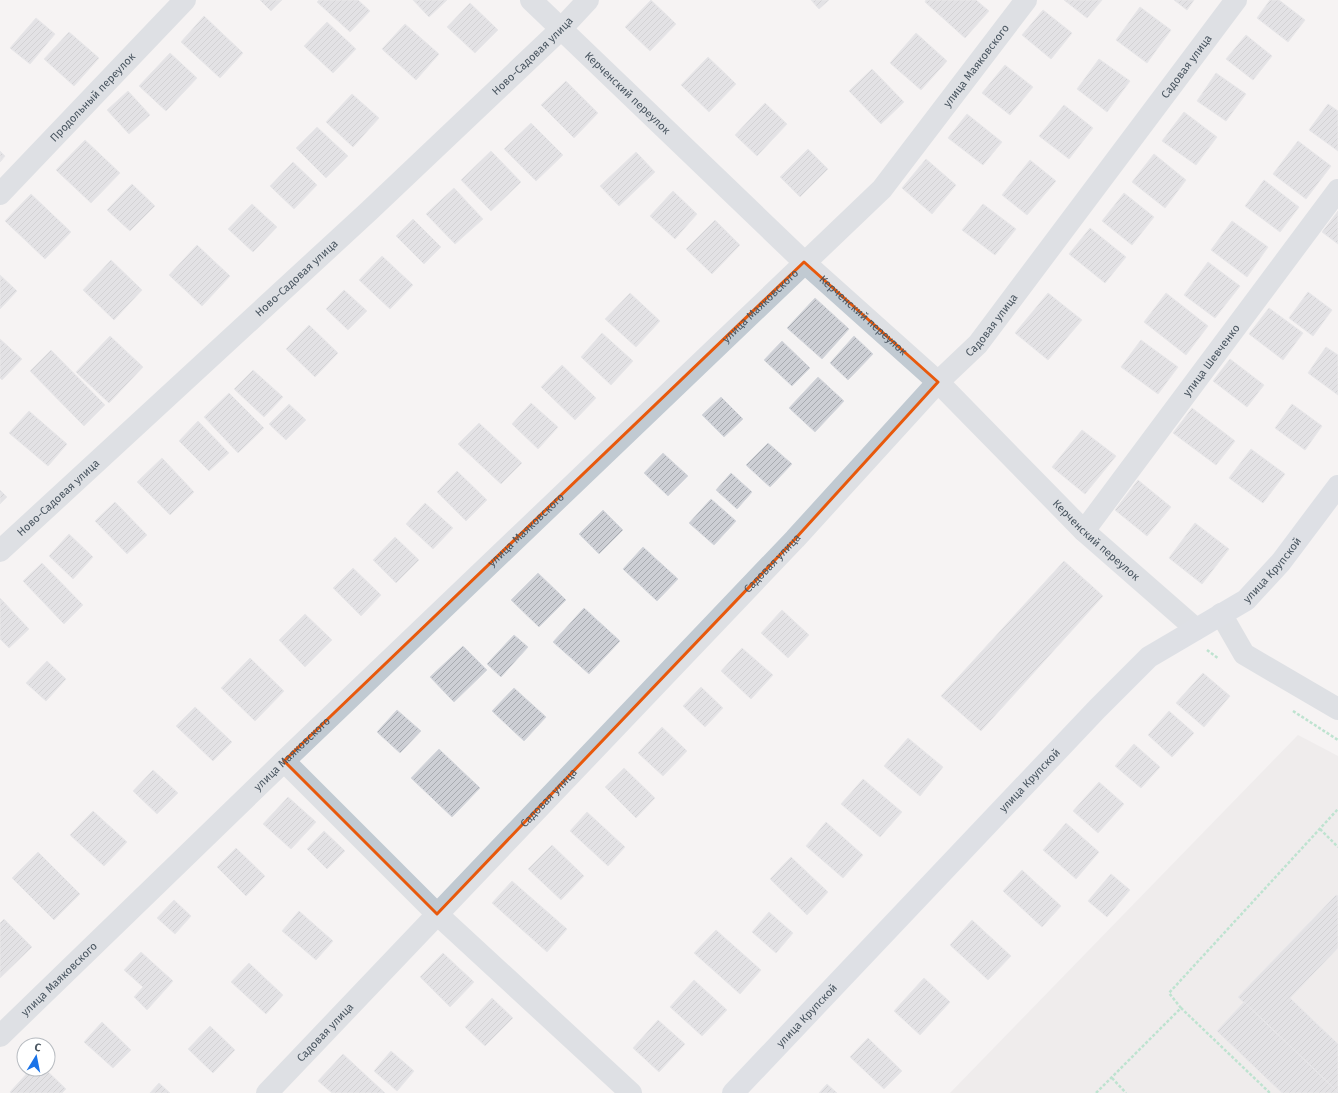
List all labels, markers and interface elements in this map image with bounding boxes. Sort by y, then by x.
street label: Ново-Садовая улица [489,14,576,98]
street label: улица Маяковского [941,22,1012,110]
street label: Садовая улица [1159,32,1215,101]
street label: Керченский переулок [582,49,673,137]
street label: Продольный переулок [48,50,138,144]
street label: Ново-Садовая улица [253,237,341,319]
street label: улица Маяковского [719,267,801,346]
street label: Керченский переулок [816,273,910,358]
street label: Садовая улица [963,291,1020,359]
street label: улица Шевченко [1181,322,1243,399]
street label: Ново-Садовая улица [15,457,102,539]
street label: улица Маяковского [485,491,567,570]
street label: Керченский переулок [1050,497,1142,584]
street label: Садовая улица [741,531,803,596]
street label: улица Крупской [1241,535,1304,606]
street label: улица Маяковского [251,714,333,794]
street label: улица Крупской [997,746,1063,815]
street label: Садовая улица [518,766,580,830]
street label: улица Маяковского [19,940,100,1019]
street label: улица Крупской [774,981,840,1050]
street label: Садовая улица [294,1000,356,1065]
north arrow [16,1037,56,1077]
text: С [33,1041,43,1055]

